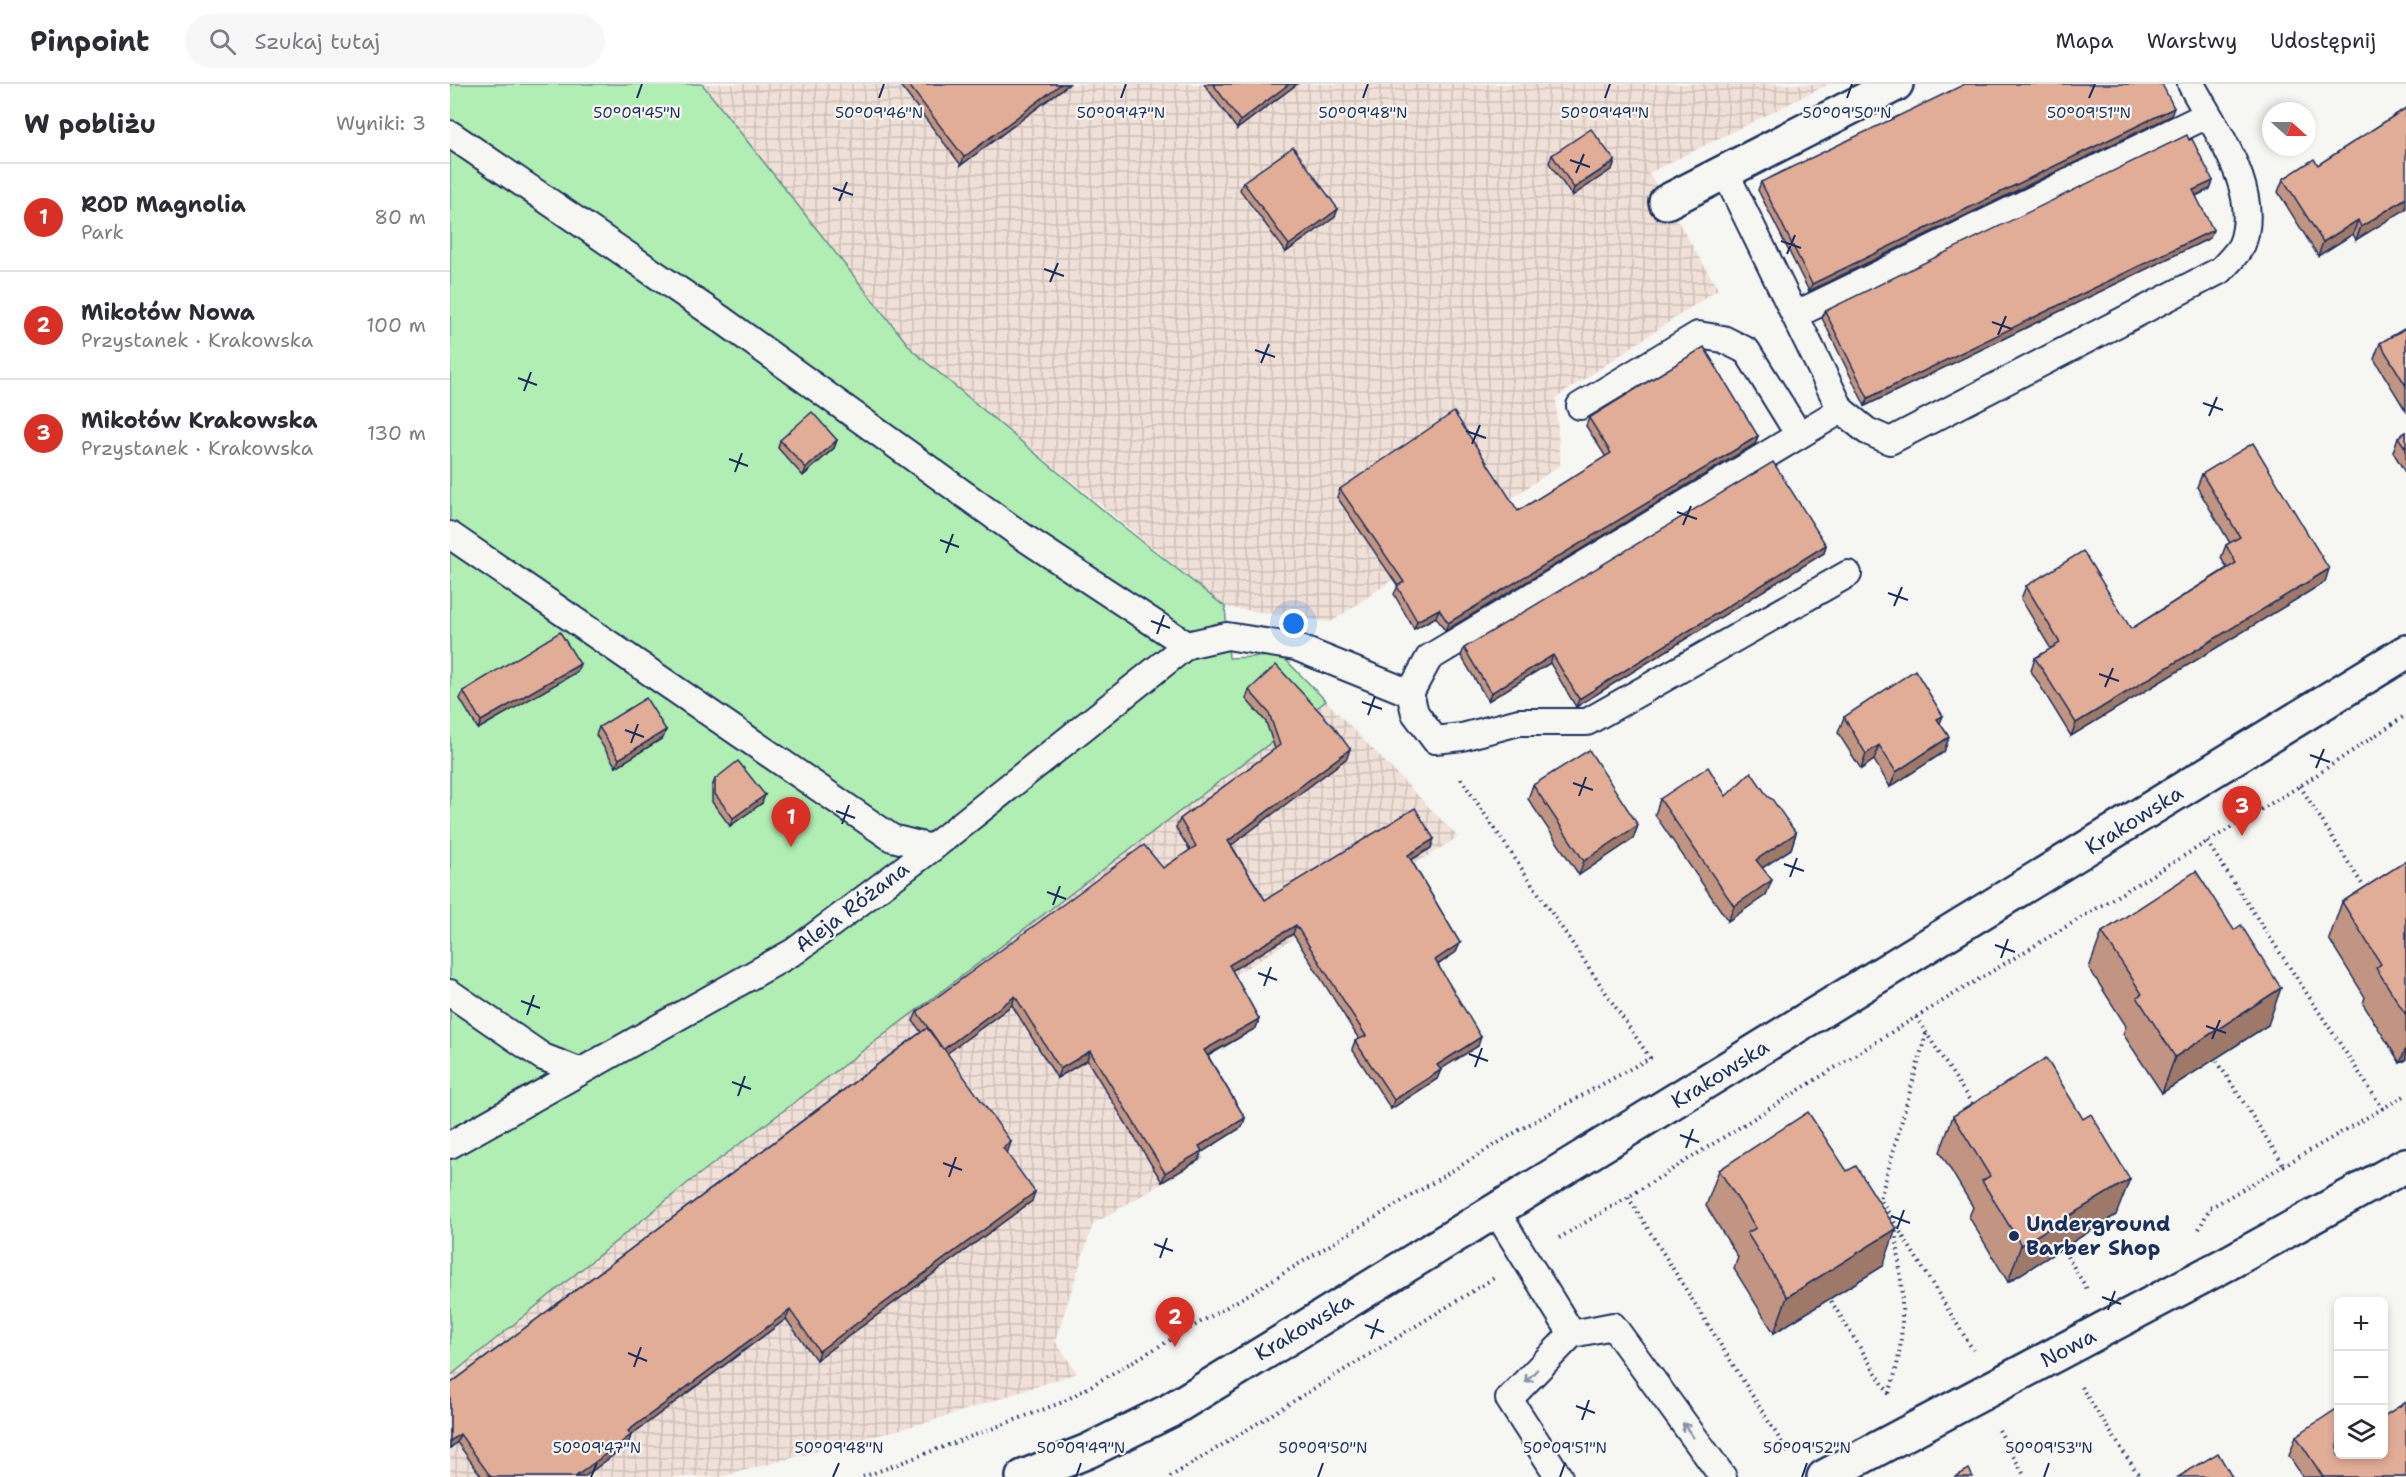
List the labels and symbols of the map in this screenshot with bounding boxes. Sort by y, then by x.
north arrow [2262,102,2316,156]
text: 50°09'45"N [593,103,681,123]
text: 50°09'46"N [835,103,923,123]
text: 50°09'47"N [1077,103,1165,123]
text: 50°09'48"N [1319,103,1407,123]
text: 50°09'49"N [1561,103,1649,123]
text: 50°09'50"N [1803,103,1891,123]
text: 50°09'51"N [2047,103,2131,123]
your location [1279,609,1308,638]
street label: Krakowska [2080,779,2188,861]
pin: 3 [2222,786,2262,836]
pin: 1 [772,798,810,847]
street label: Aleja Różana [789,855,915,959]
street label: Krakowska [1666,1033,1774,1115]
place label: Underground Barber Shop [2026,1210,2170,1262]
marker: Underground Barber Shop [2007,1229,2021,1243]
street label: Krakowska [1249,1287,1359,1367]
pin: 2 [1156,1298,1194,1347]
street label: Nowa [2035,1322,2101,1374]
one-way arrow [1524,1368,1539,1383]
one-way arrow [1682,1422,1695,1438]
text: 50°09'47"N [553,1438,641,1458]
text: 50°09'48"N [795,1438,883,1458]
text: 50°09'49"N [1037,1438,1125,1458]
text: 50°09'50"N [1279,1438,1367,1458]
text: 50°09'51"N [1523,1438,1607,1458]
text: 50°09'52"N [1763,1438,1851,1458]
text: 50°09'53"N [2005,1438,2093,1458]

